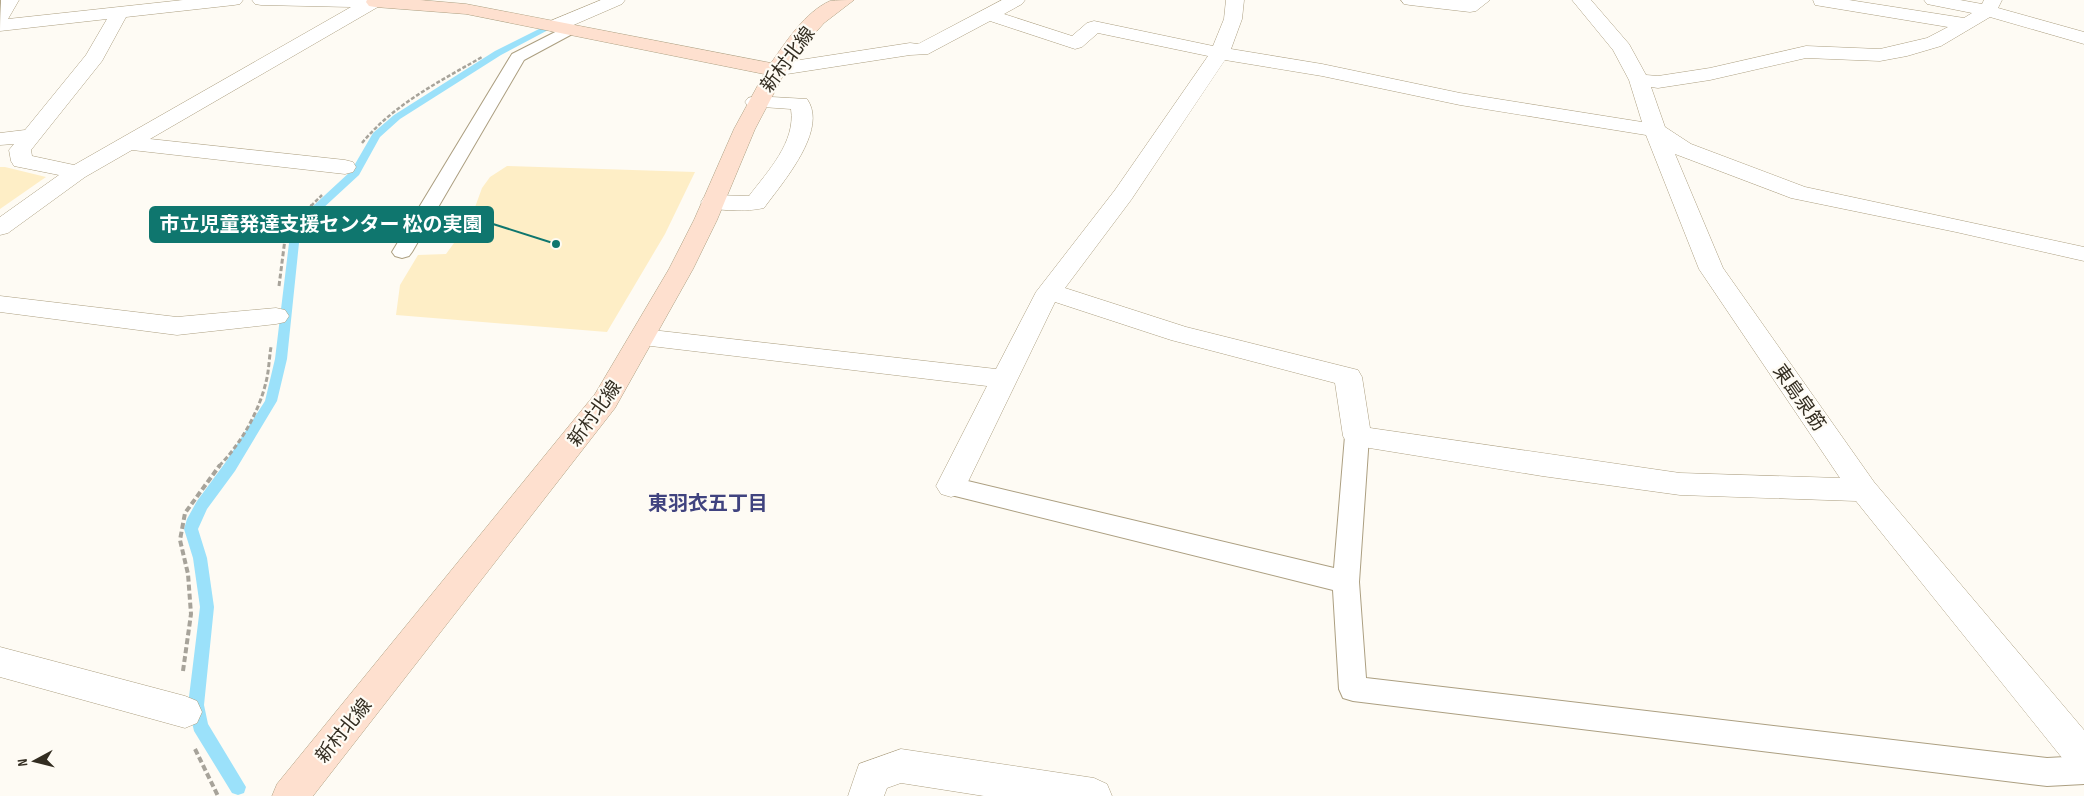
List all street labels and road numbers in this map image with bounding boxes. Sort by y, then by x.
street label: 新村北線 [756,23,820,97]
street label: 東島泉筋 [1768,360,1830,436]
street label: 新村北線 [564,376,627,451]
street label: 新村北線 [311,694,377,768]

